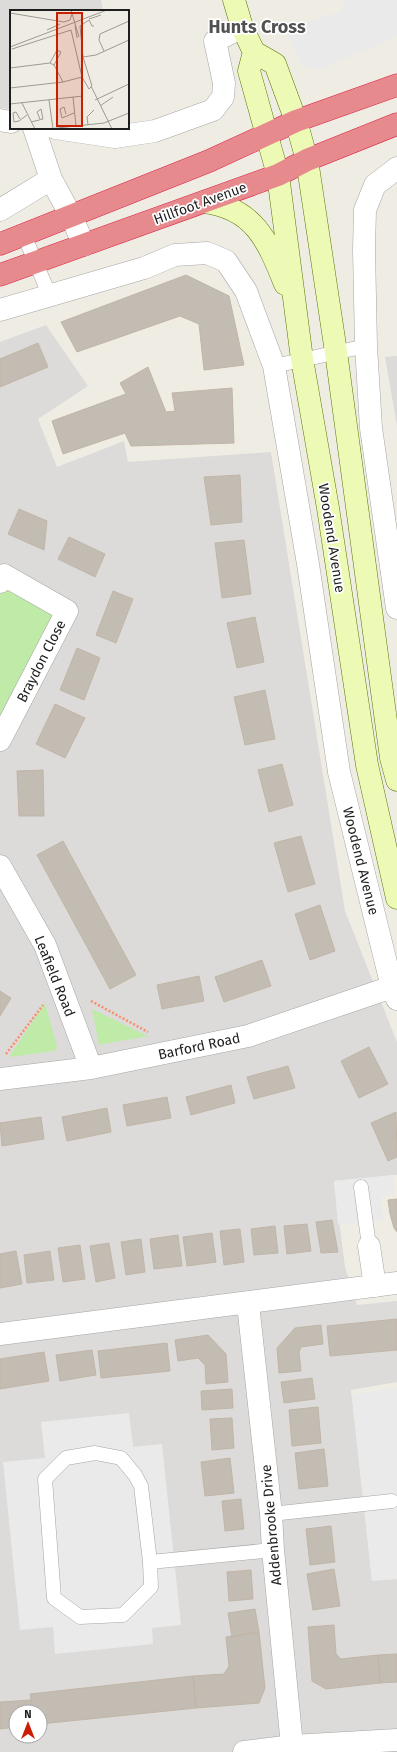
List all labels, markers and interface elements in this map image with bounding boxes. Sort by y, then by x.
inset map [10,10,129,129]
district label: Hunts Cross [208,16,306,38]
street label: Hillfoot Avenue [151,179,249,228]
street label: Woodend Avenue [314,482,349,594]
street label: Braydon Close [13,617,69,705]
street label: Woodend Avenue [339,805,382,917]
street label: Leafield Road [31,933,78,1019]
street label: Barford Road [156,1029,242,1063]
street label: Addenbrooke Drive [258,1464,285,1586]
north arrow [8,1704,48,1744]
text: N [24,1708,32,1721]

